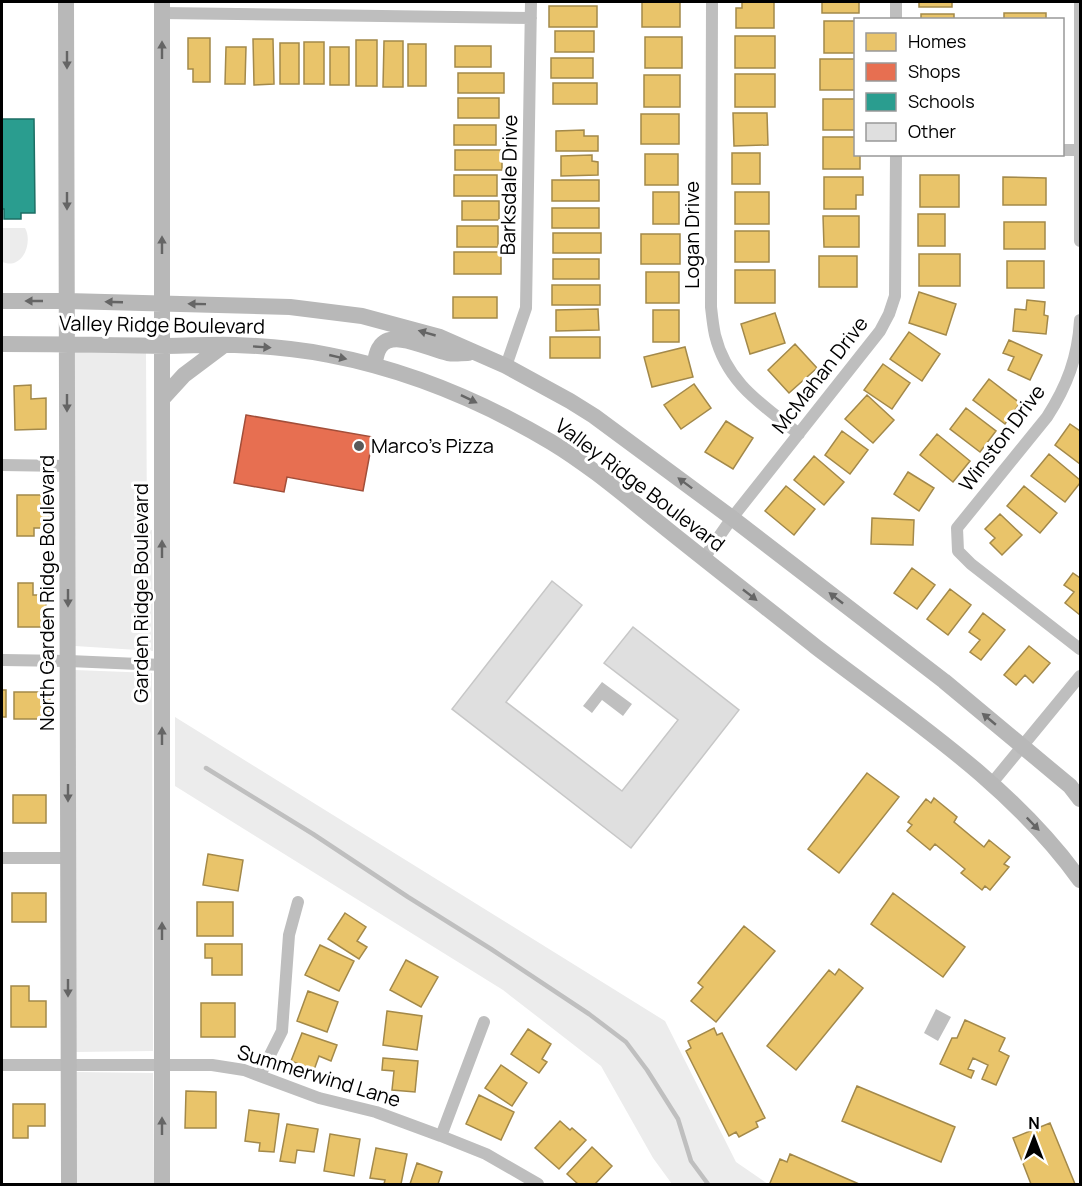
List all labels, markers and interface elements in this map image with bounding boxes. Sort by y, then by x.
legend [854,18,1064,156]
text: Homes [908,29,966,53]
one-way arrow [157,40,167,59]
one-way arrow [62,50,72,69]
text: Shops [908,59,960,83]
text: Schools [908,89,975,113]
street label: Barksdale Drive [494,114,523,256]
text: Other [908,119,956,143]
street label: Logan Drive [678,181,705,289]
one-way arrow [62,191,72,210]
one-way arrow [157,235,167,254]
one-way arrow [25,296,44,306]
one-way arrow [105,298,124,307]
one-way arrow [187,299,206,308]
street label: Valley Ridge Boulevard [59,309,265,340]
street label: McMahan Drive [765,311,874,439]
one-way arrow [418,328,436,337]
one-way arrow [253,342,272,352]
one-way arrow [329,353,348,362]
street label: Winston Drive [952,379,1051,497]
one-way arrow [62,394,72,413]
one-way arrow [461,394,478,403]
street label: Valley Ridge Boulevard [550,412,731,557]
place label: Marco's Pizza [371,432,494,459]
marker: Marco's Pizza [352,439,366,453]
street label: North Garden Ridge Boulevard [33,455,60,731]
one-way arrow [678,478,693,490]
street label: Garden Ridge Boulevard [127,483,154,703]
one-way arrow [157,539,167,558]
one-way arrow [742,588,758,601]
one-way arrow [63,589,73,608]
one-way arrow [829,593,844,605]
one-way arrow [982,713,997,726]
one-way arrow [157,727,167,746]
one-way arrow [63,784,73,803]
one-way arrow [1026,817,1040,832]
one-way arrow [157,922,167,941]
one-way arrow [63,979,73,998]
street label: Summerwind Lane [234,1038,404,1113]
north arrow [1004,1108,1064,1168]
text: N [1028,1112,1040,1134]
one-way arrow [157,1117,167,1136]

